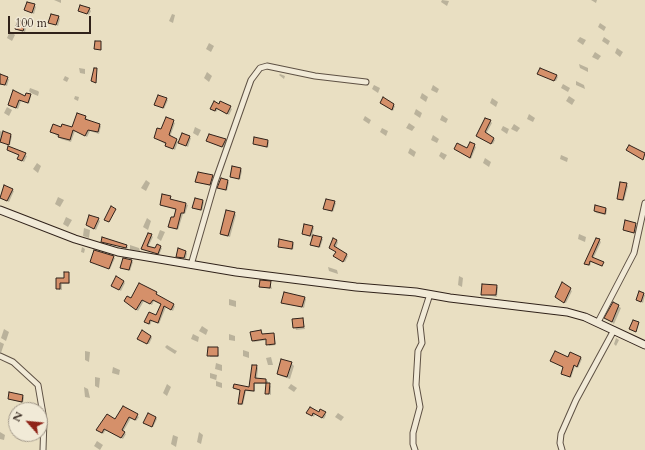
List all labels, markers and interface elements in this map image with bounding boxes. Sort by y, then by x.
scale bar [10,8,93,34]
text: 100 m [15,15,47,31]
north arrow [8,402,48,442]
text: N [9,409,27,424]

